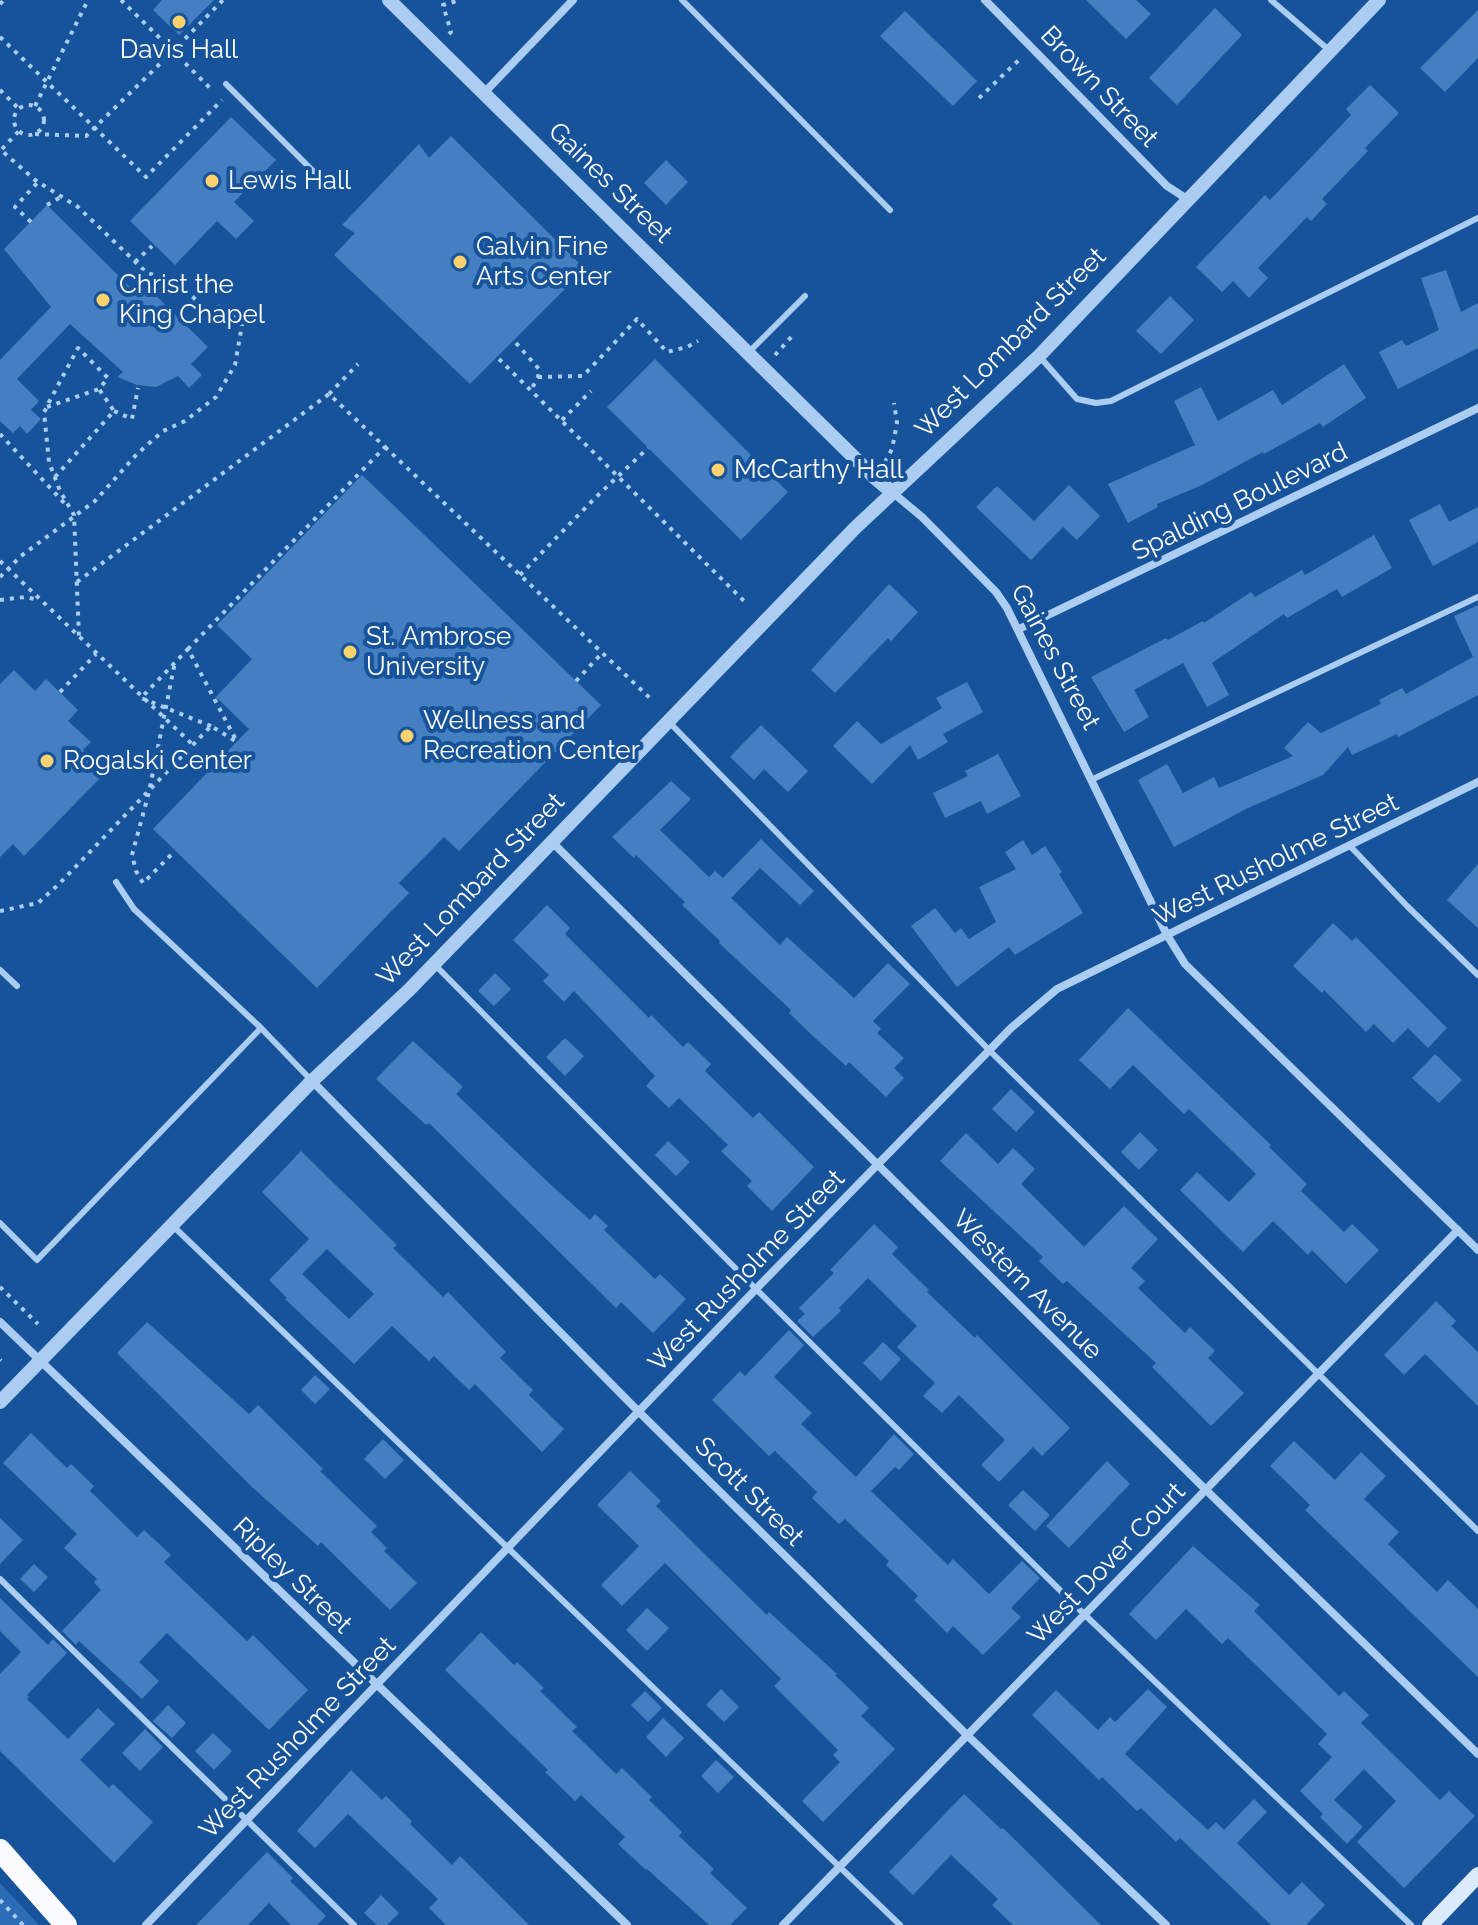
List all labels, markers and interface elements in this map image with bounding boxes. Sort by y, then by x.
marker: Davis Hall [170,13,188,31]
street label: Brown Street [1034,20,1164,154]
place label: Davis Hall [120,34,238,66]
street label: Gaines Street [542,116,678,250]
place label: Lewis Hall [228,165,351,197]
marker: Lewis Hall [203,172,221,190]
place label: Galvin Fine Arts Center [476,231,612,292]
street label: West Lombard Street [909,241,1113,445]
marker: Galvin Fine Arts Center [451,253,469,271]
place label: Christ the King Chapel [119,269,265,330]
marker: Christ the King Chapel [94,291,112,309]
street label: Spalding Boulevard [1127,436,1353,568]
place label: McCarthy Hall [734,454,904,486]
marker: McCarthy Hall [709,461,727,479]
street label: Gaines Street [1004,579,1106,735]
place label: St. Ambrose University [366,621,511,682]
marker: St. Ambrose University [341,643,359,661]
place label: Wellness and Recreation Center [423,705,640,766]
marker: Wellness and Recreation Center [398,727,416,745]
place label: Rogalski Center [63,745,252,777]
marker: Rogalski Center [38,752,56,770]
street label: West Lombard Street [371,787,571,993]
street label: West Rusholme Street [1148,787,1404,933]
street label: West Rusholme Street [642,1163,852,1379]
street label: Western Avenue [946,1204,1108,1366]
street label: Scott Street [688,1431,810,1553]
street label: West Dover Court [1022,1476,1192,1652]
street label: Ripley Street [226,1512,358,1640]
street label: West Rusholme Street [193,1630,403,1846]

